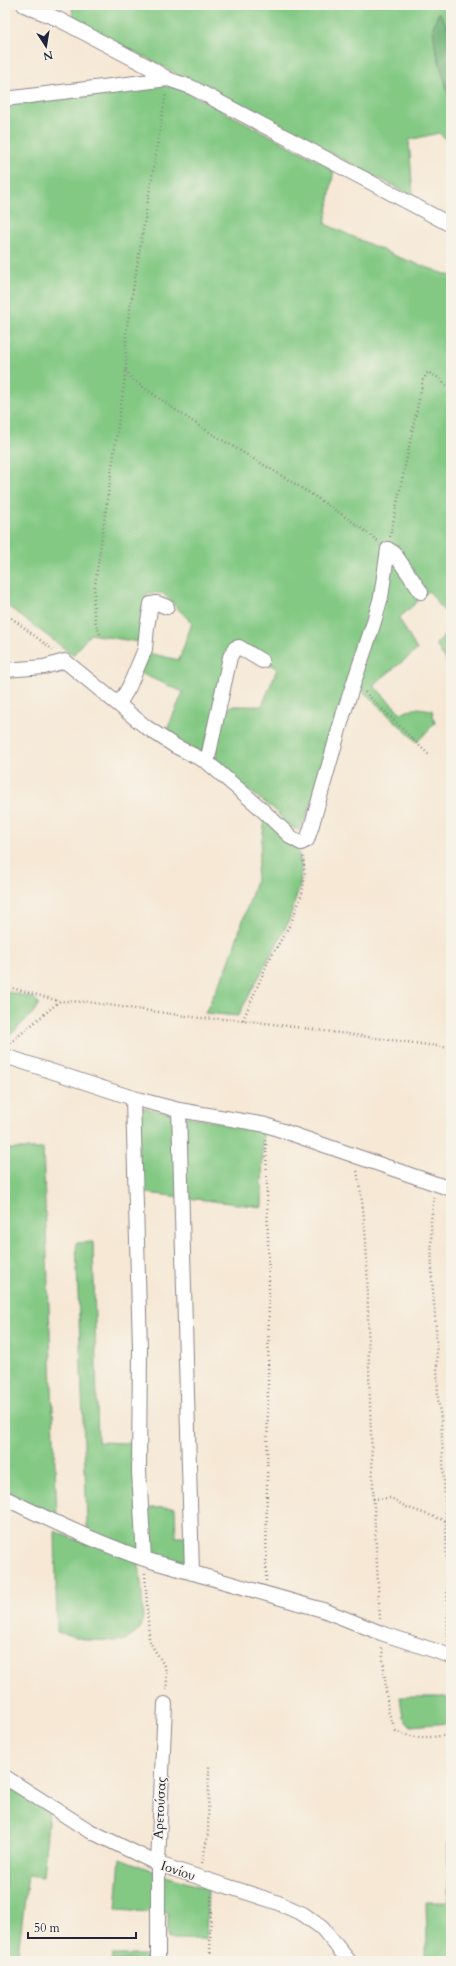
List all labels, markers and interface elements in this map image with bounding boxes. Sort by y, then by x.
north arrow [26,26,66,66]
text: N [41,47,54,64]
street label: Αρετούσας [149,1776,171,1839]
street label: Ιονίου [158,1857,198,1885]
scale bar [28,1914,136,1940]
text: 50 m [34,1920,61,1936]

